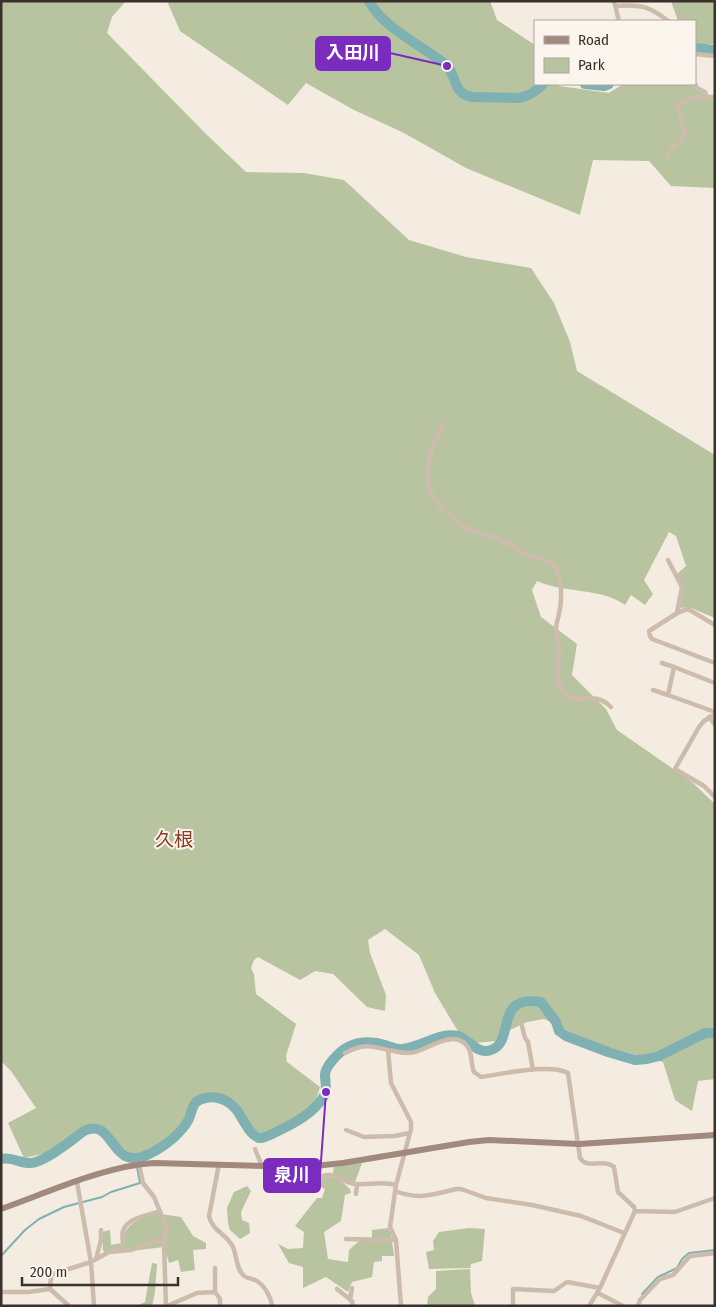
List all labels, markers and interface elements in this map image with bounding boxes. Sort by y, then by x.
legend [534,20,696,85]
text: Road [578,31,609,49]
callout: 入田川 [316,37,390,70]
text: 入田川 [326,42,380,64]
text: Park [578,56,605,74]
district label: 久根 [155,828,193,851]
callout: 泉川 [264,1159,320,1192]
text: 泉川 [274,1164,310,1186]
scale bar [22,1254,179,1286]
text: 200 m [30,1263,67,1281]

